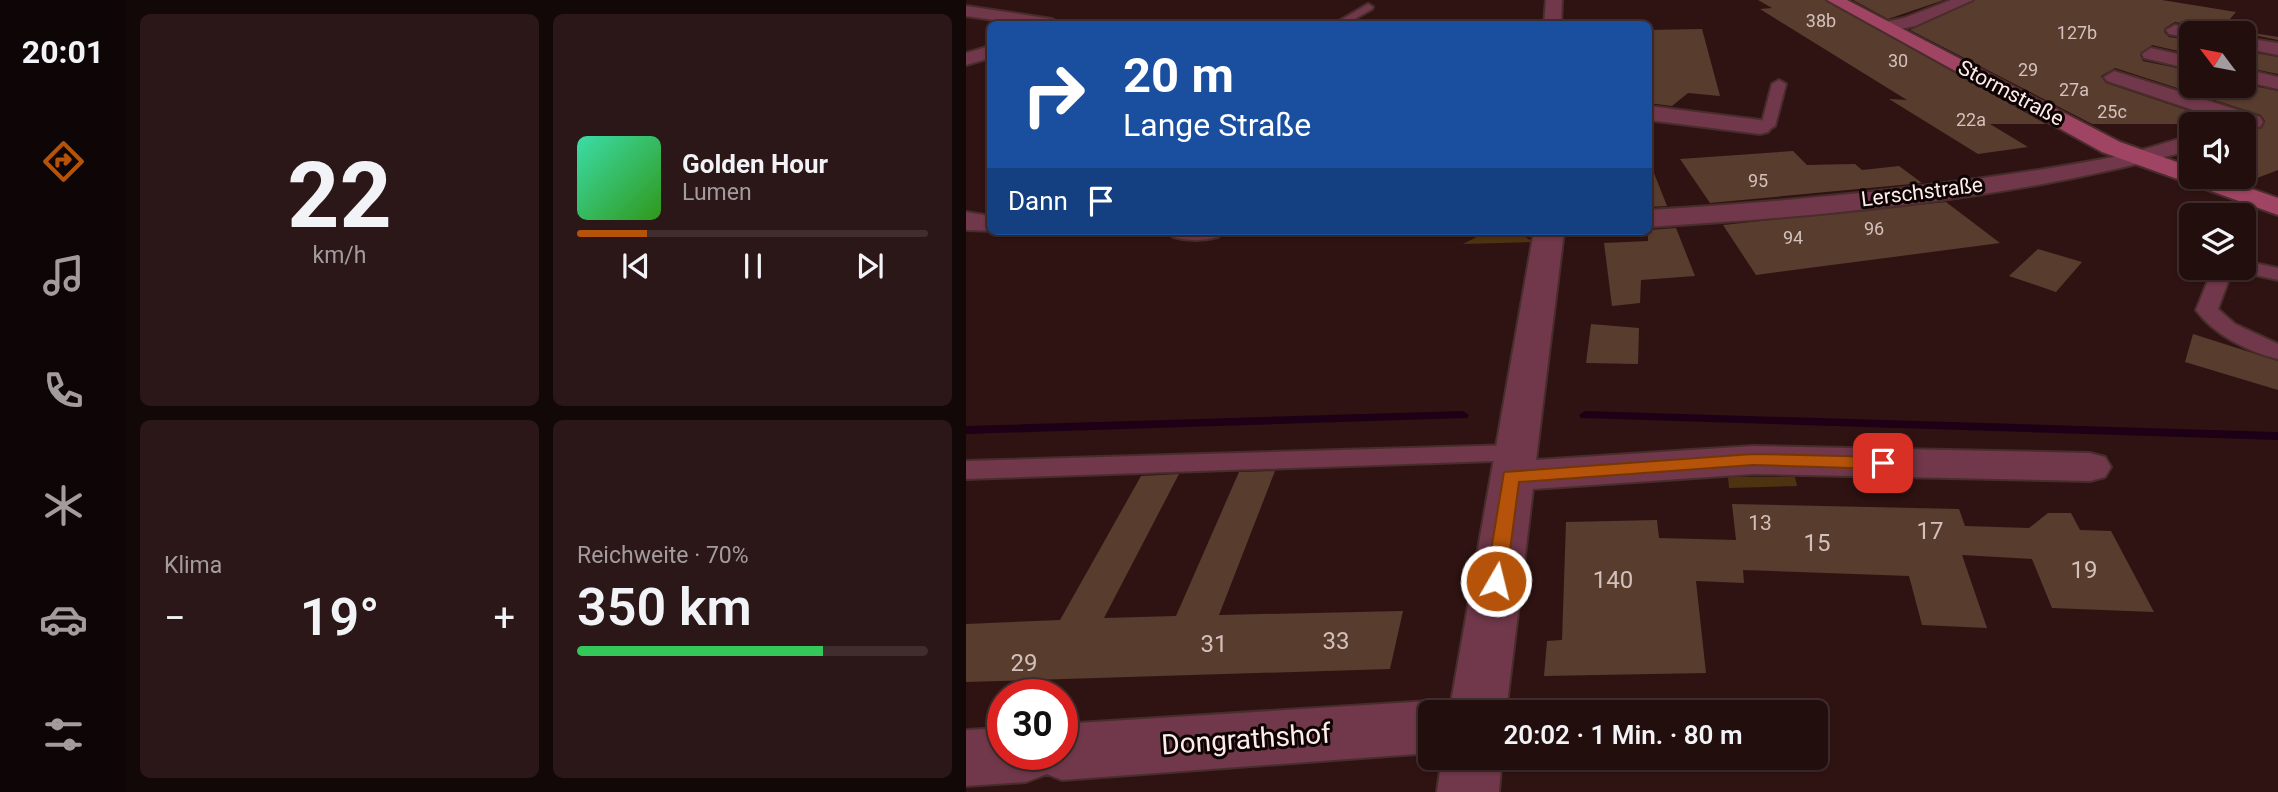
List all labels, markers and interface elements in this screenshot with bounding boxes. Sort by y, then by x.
house number: 38b [1806,10,1836,31]
north arrow [2179,21,2256,98]
map controls [2179,21,2256,280]
house number: 127b [2057,22,2097,43]
text: 20:01 [22,33,104,71]
text: 20 m [1123,47,1234,104]
icon: right [1008,49,1099,140]
house number: 30 [1888,50,1908,71]
street label: Stormstraße [1954,55,2068,131]
house number: 29 [2018,59,2038,80]
house number: 27a [2059,79,2089,100]
house number: 25c [2097,101,2127,122]
text: Lange Straße [1123,106,1311,144]
house number: 22a [1956,109,1986,130]
button: sound [2179,112,2256,189]
icon: directions [39,137,88,186]
text: 22 [287,143,392,249]
text: Golden Hour [682,149,828,179]
house number: 95 [1748,170,1768,191]
street label: Lerschstraße [1860,173,1984,211]
text: Lumen [682,179,752,206]
icon: arrive [1082,182,1120,220]
text: Dann [1008,186,1068,216]
button: layers [2179,203,2256,280]
house number: 96 [1864,218,1884,239]
house number: 94 [1783,227,1803,248]
text: km/h [313,242,367,269]
icon: previous [617,247,655,285]
icon: pause [734,247,772,285]
icon: next [851,247,889,285]
icon: music [39,251,88,300]
icon: phone [39,366,88,415]
pin [1853,433,1913,493]
icon: arrive [1864,444,1902,482]
icon: climate [39,481,88,530]
house number: 13 [1748,511,1772,535]
house number: 17 [1917,517,1943,545]
house number: 15 [1804,529,1830,557]
text: Reichweite · 70% [577,542,749,569]
position arrow [1459,544,1533,618]
text: Klima [164,552,222,579]
house number: 19 [2071,556,2097,584]
house number: 140 [1593,566,1633,594]
text: 350 km [577,577,752,638]
text: 19° [300,587,379,648]
icon: car [39,595,88,644]
text: − [164,596,186,640]
text: + [493,596,515,640]
house number: 33 [1323,627,1349,655]
house number: 31 [1201,630,1227,658]
house number: 29 [1011,649,1037,677]
speed limit sign: 30 [987,679,1078,770]
icon: filters [39,710,88,759]
street label: Dongrathshof [1160,717,1332,761]
text: 20:02 · 1 Min. · 80 m [1503,720,1743,750]

